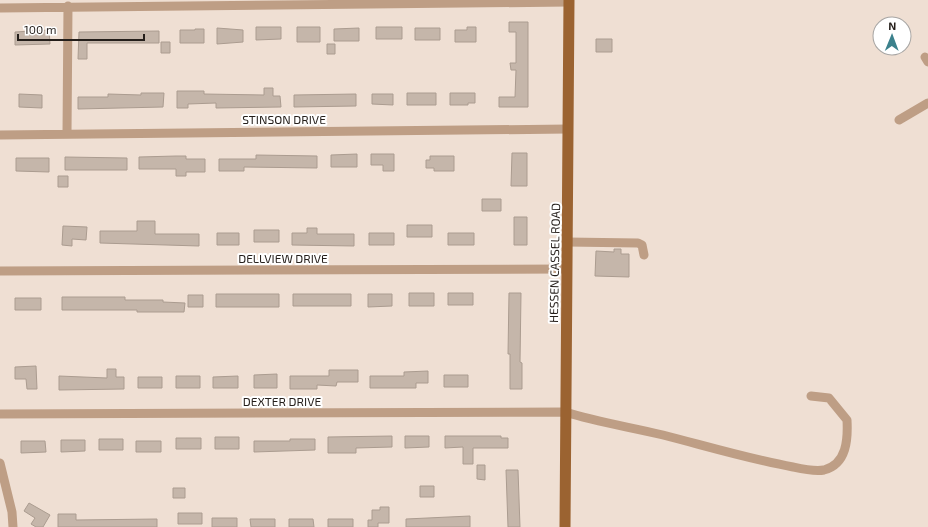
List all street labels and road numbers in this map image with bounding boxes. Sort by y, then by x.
street label: STINSON DRIVE [242,112,326,126]
street label: HESSEN CASSEL ROAD [546,203,562,323]
street label: DELLVIEW DRIVE [238,251,328,265]
street label: DEXTER DRIVE [243,394,321,408]

